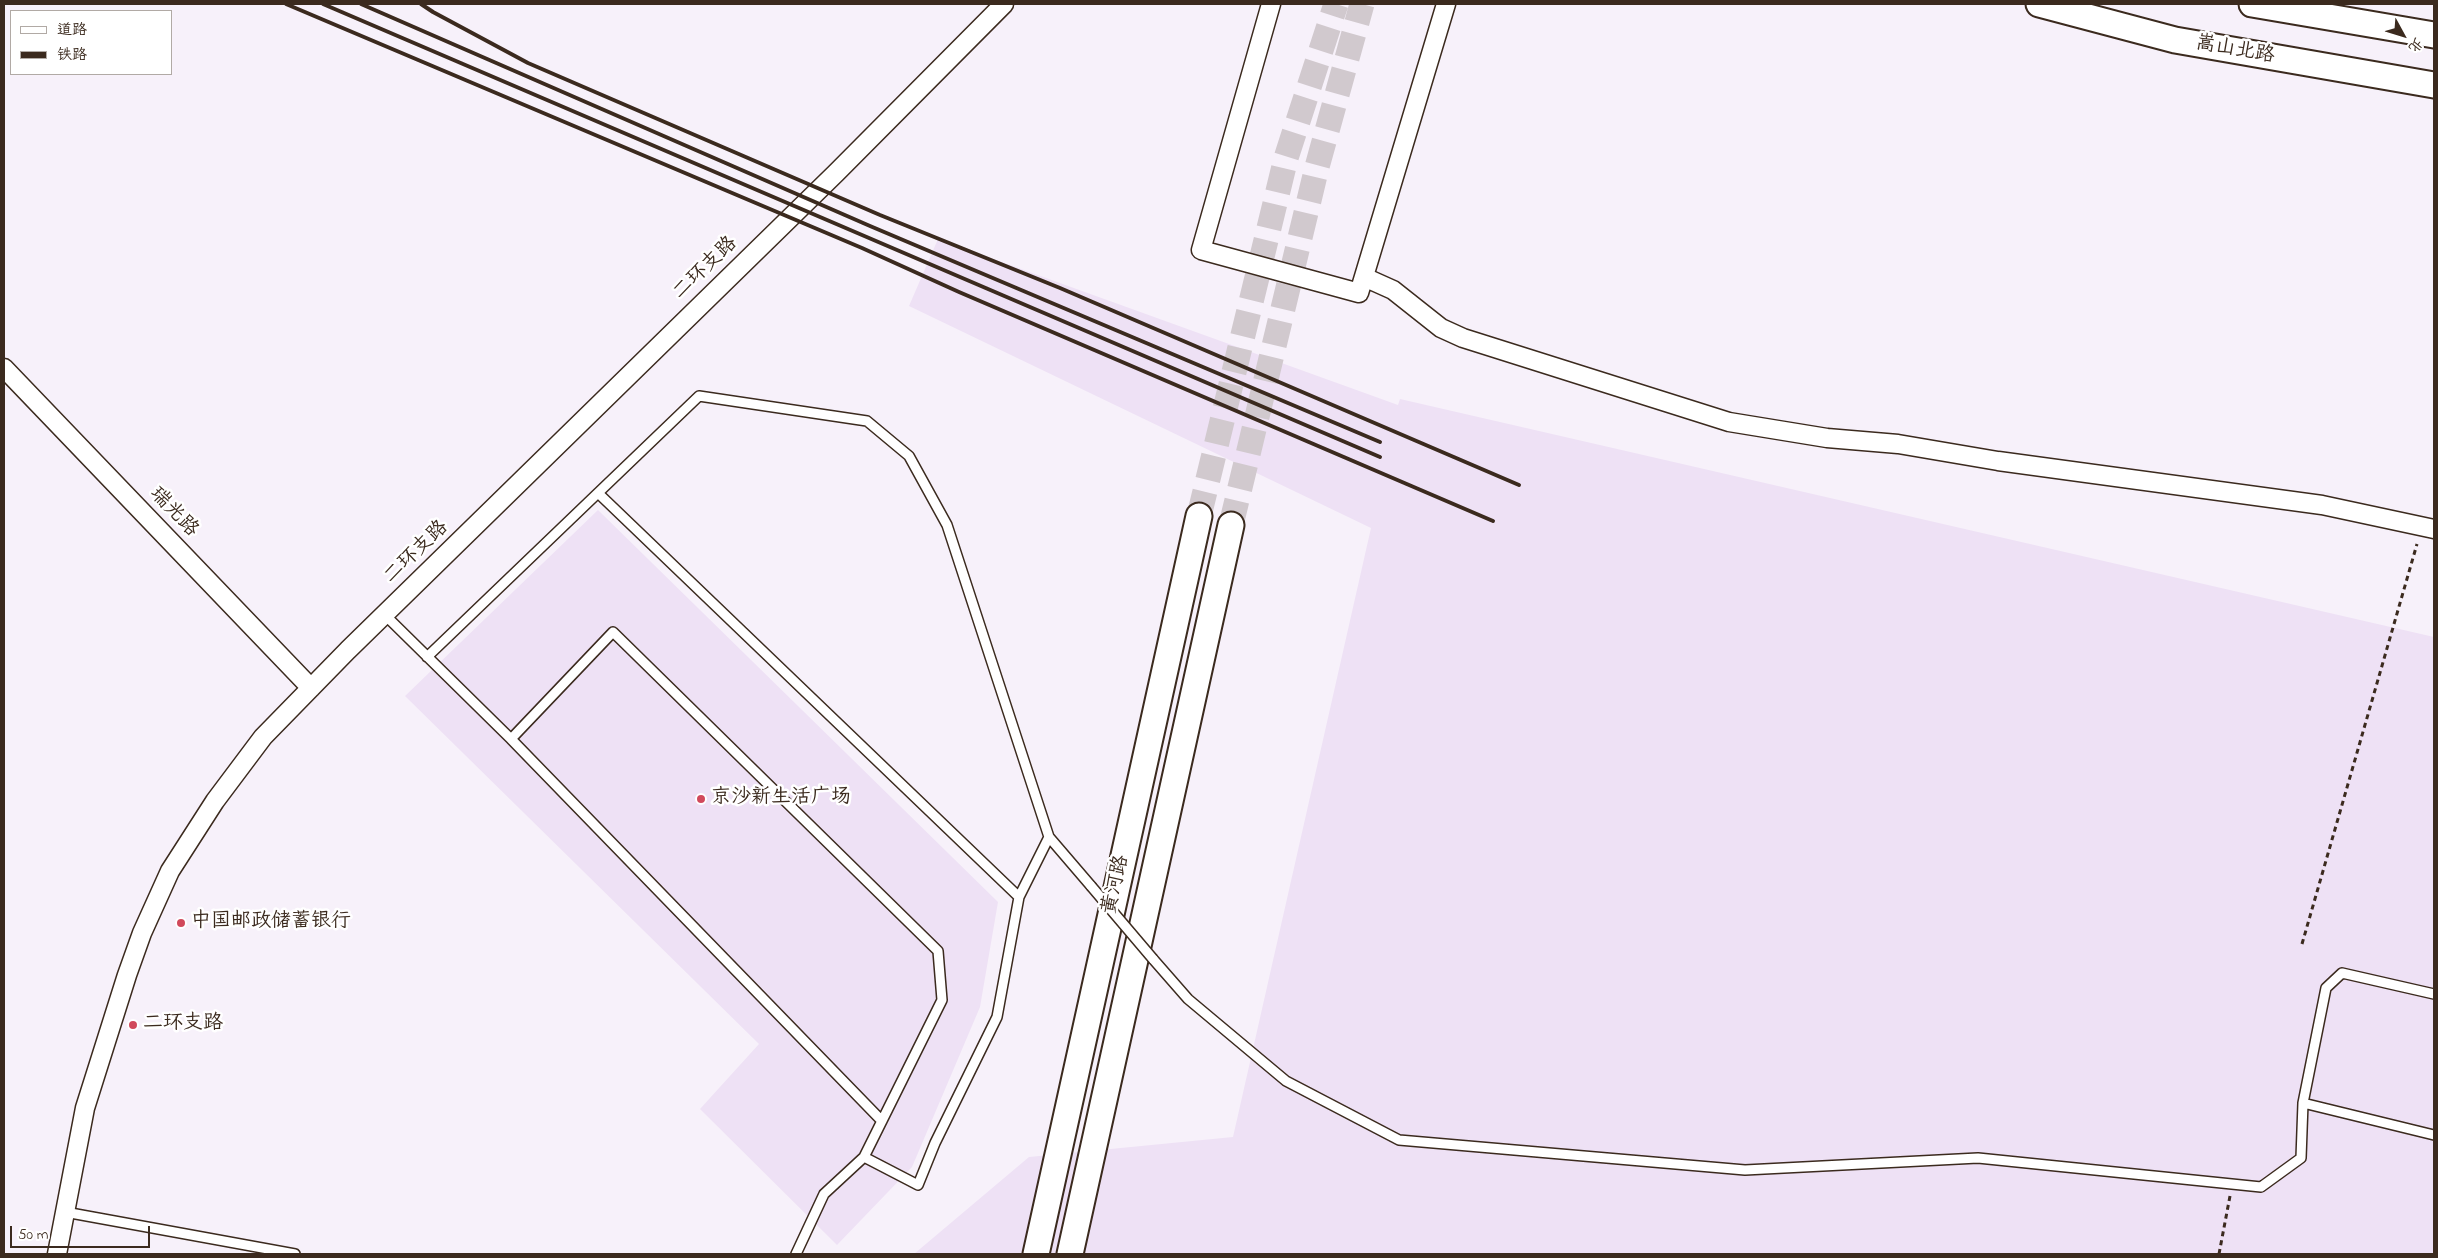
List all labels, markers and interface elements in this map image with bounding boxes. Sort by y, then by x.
legend [10,10,172,75]
north arrow [2378,10,2428,60]
text: 道路 [57,19,87,41]
street label: 嵩山北路 [2194,32,2276,70]
text: 北 [2402,33,2428,57]
text: 铁路 [57,44,87,66]
street label: 二环支路 [669,233,743,305]
street label: 瑞光路 [144,483,202,543]
street label: 二环支路 [380,517,454,589]
place label: 京沙新生活广场 [711,787,851,811]
marker: 京沙新生活广场 [695,793,707,805]
street label: 黄河路 [1099,853,1135,917]
place label: 中国邮政储蓄银行 [191,911,351,935]
marker: 中国邮政储蓄银行 [175,917,187,929]
place label: 二环支路 [143,1013,223,1037]
marker: 二环支路 [127,1019,139,1031]
scale bar [12,1216,152,1248]
text: 50 m [18,1224,48,1246]

